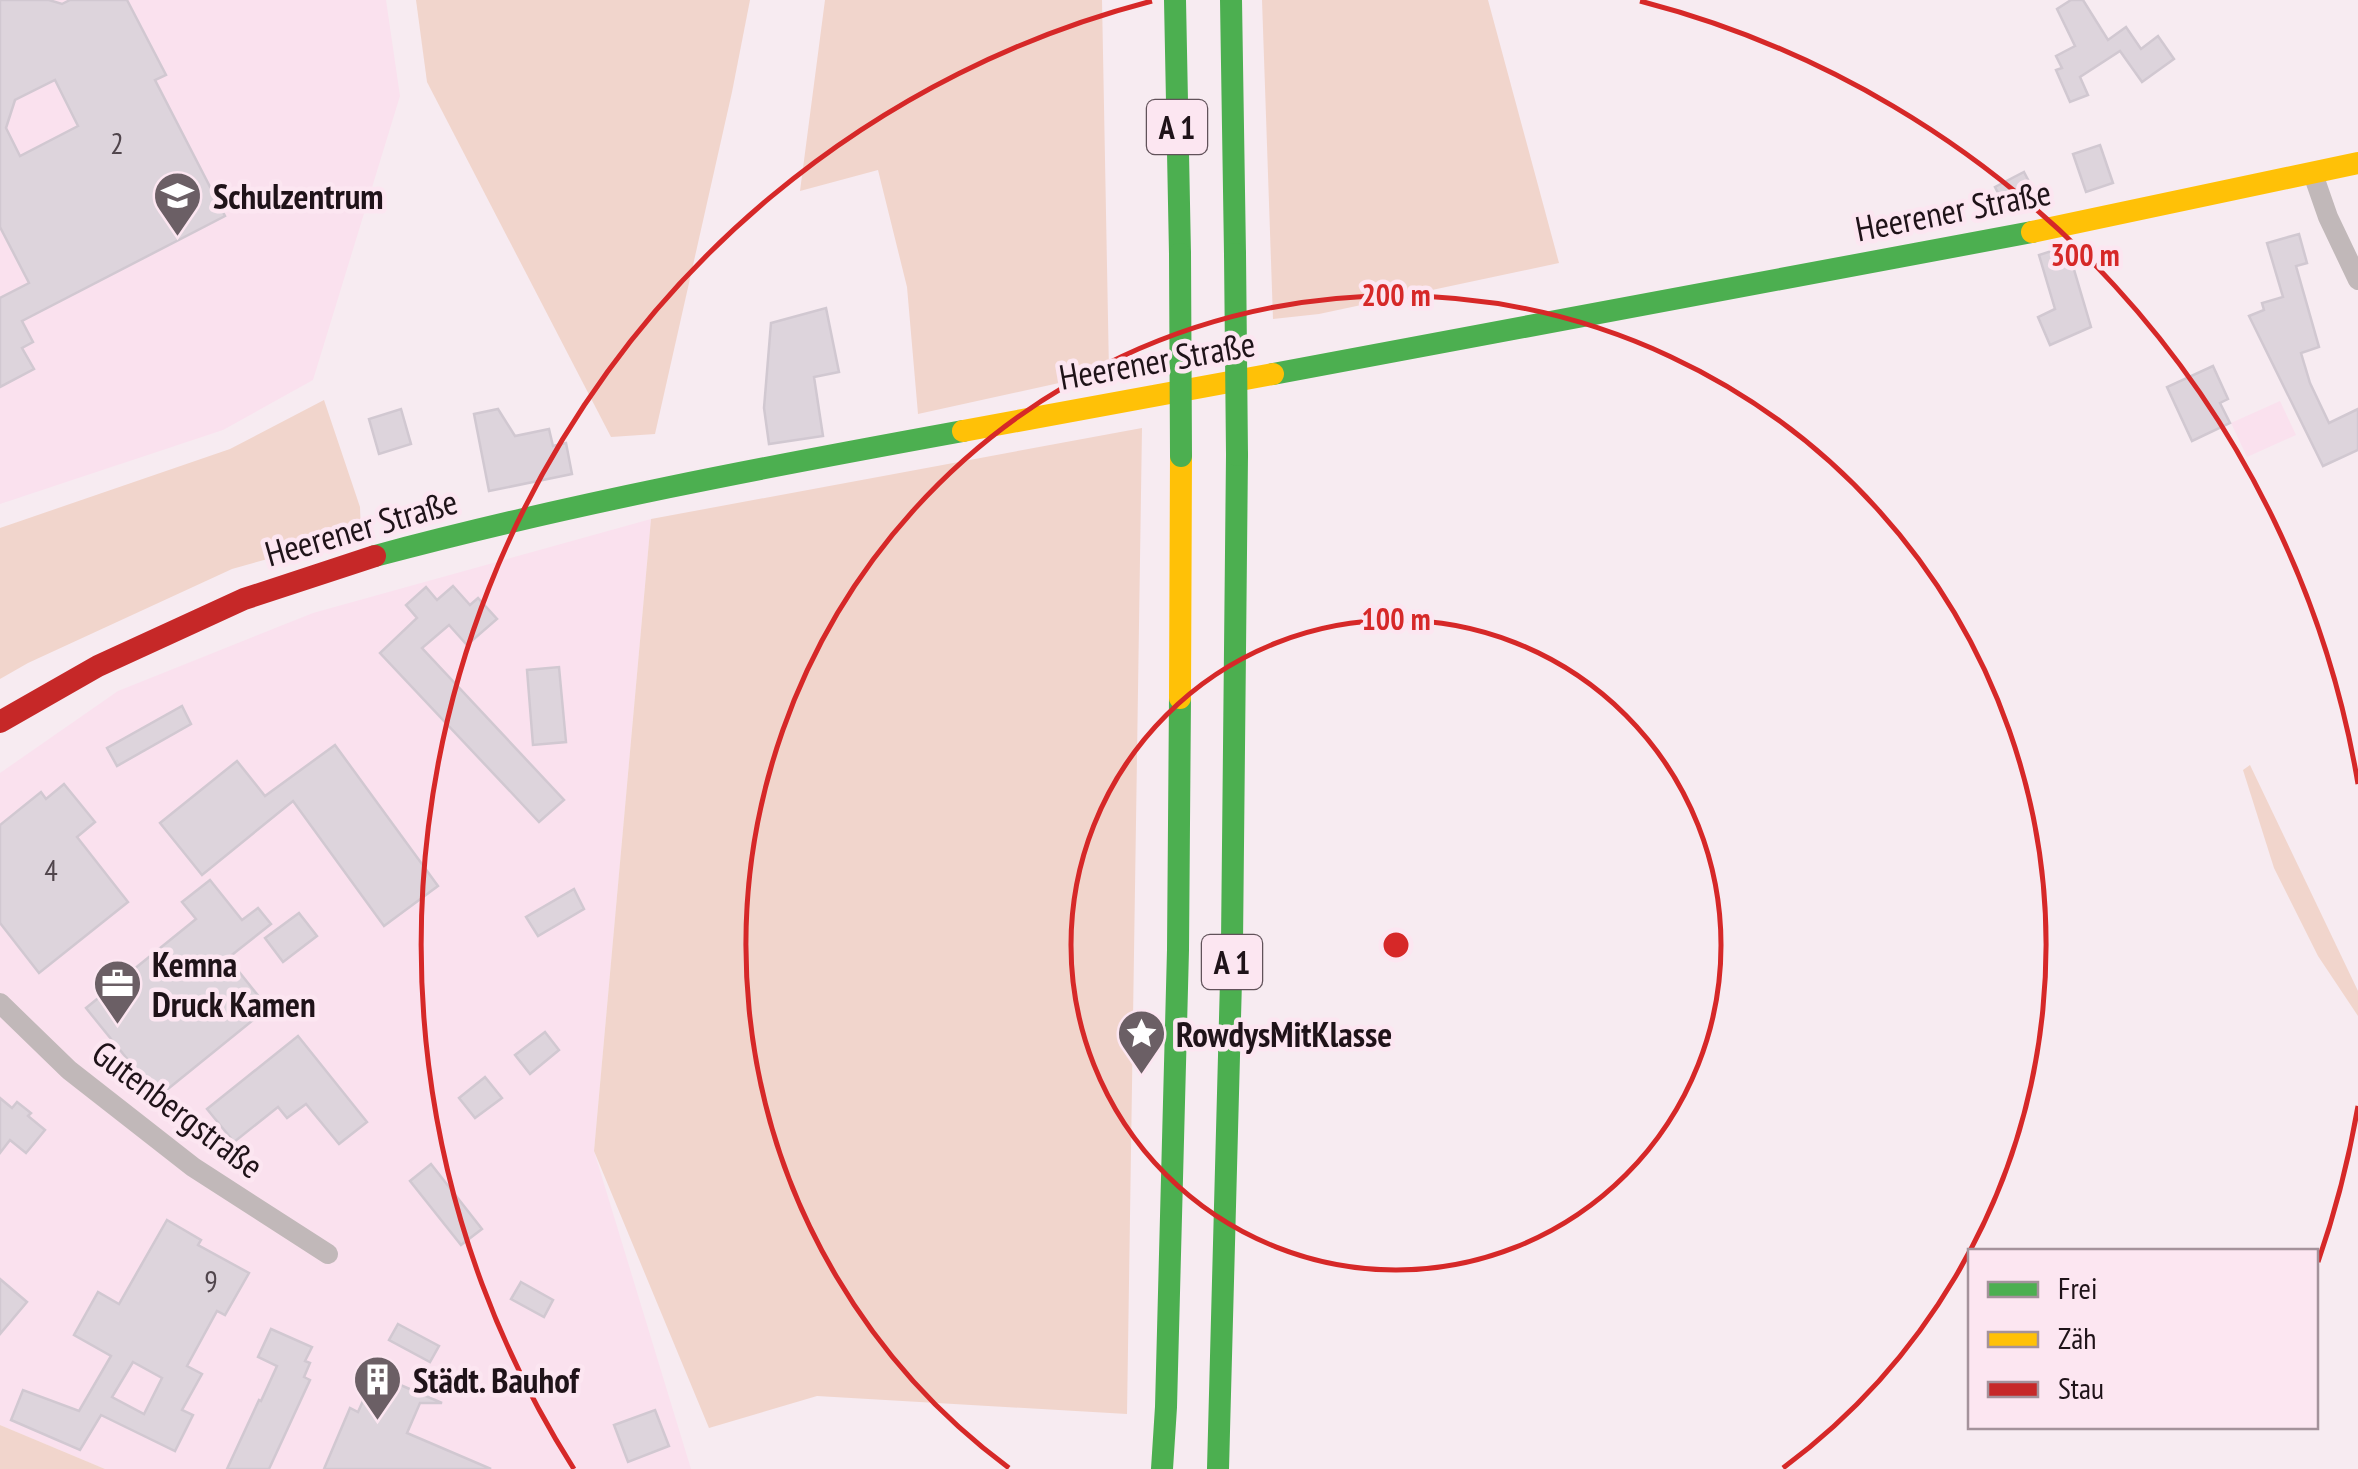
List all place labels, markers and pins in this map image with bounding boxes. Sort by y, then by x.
school or university icon: Schulzentrum [152,170,204,238]
place label: Schulzentrum [213,173,384,219]
centre of rings [1378,927,1414,963]
place label: Kemna Druck Kamen [152,941,316,1027]
office icon: Kemna Druck Kamen [91,958,143,1026]
place icon: RowdysMitKlasse [1115,1008,1167,1076]
place label: RowdysMitKlasse [1176,1011,1392,1057]
building icon: Städt. Bauhof [352,1354,404,1422]
place label: Städt. Bauhof [413,1357,580,1403]

